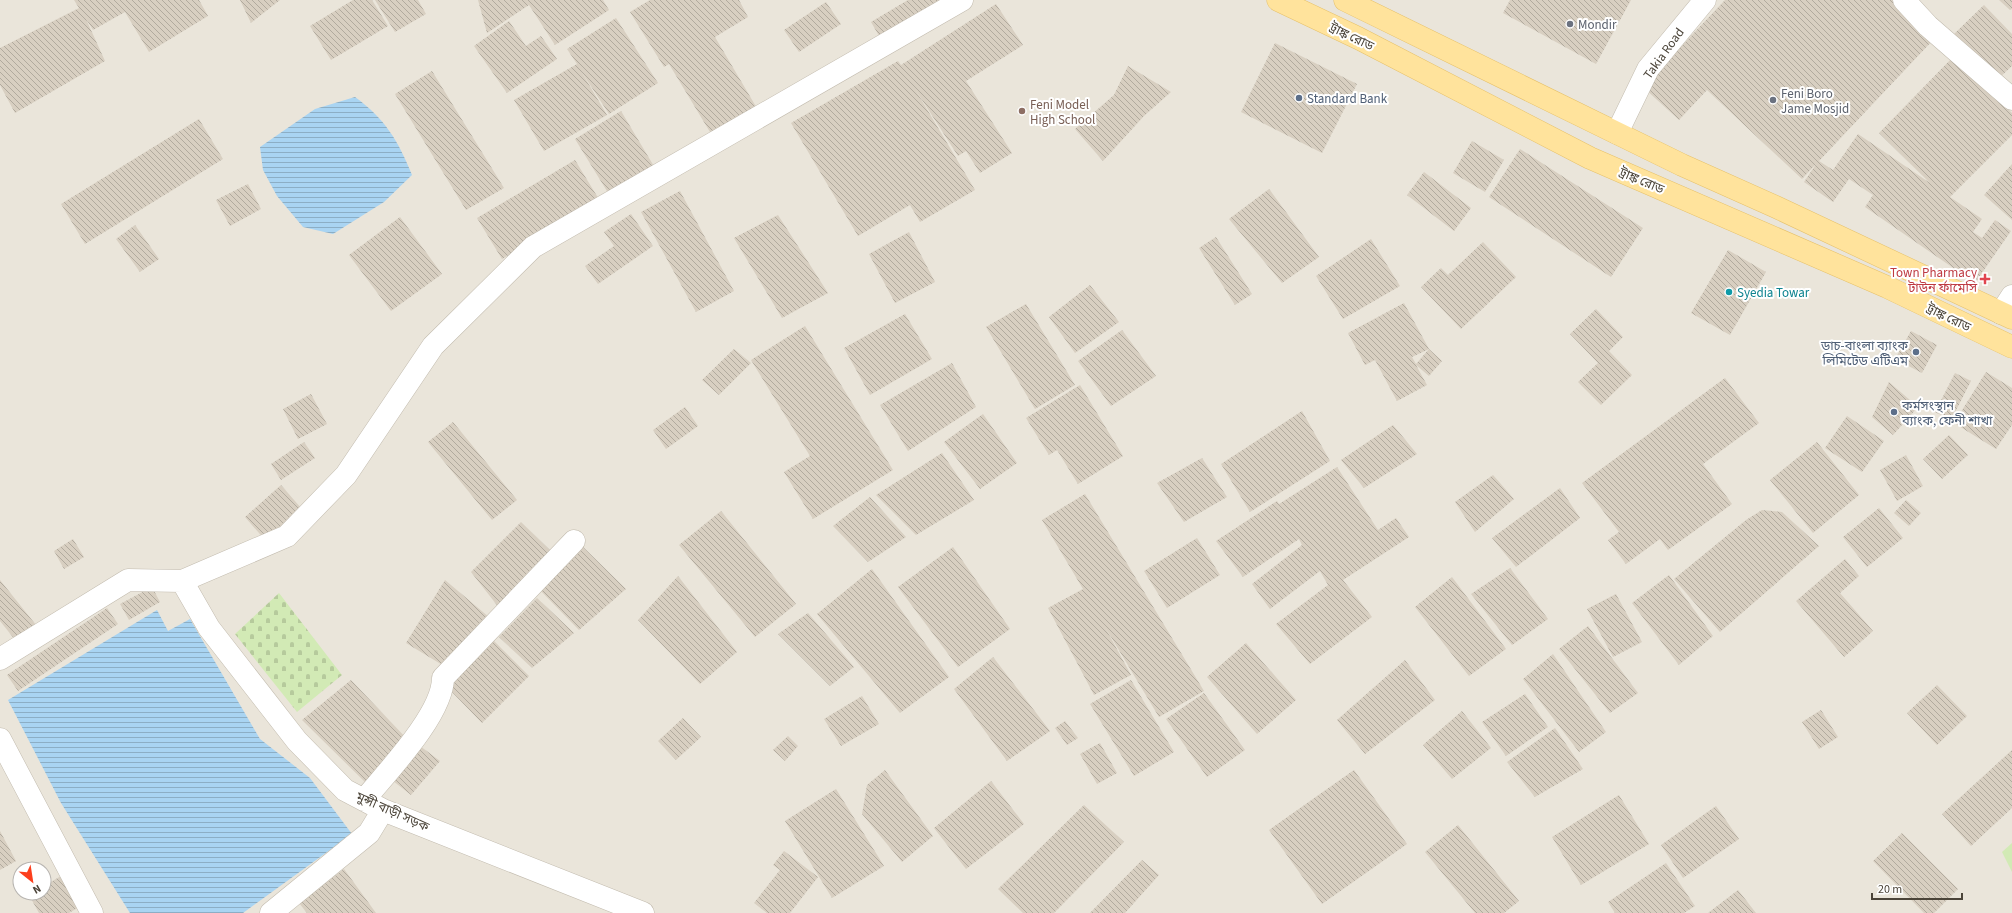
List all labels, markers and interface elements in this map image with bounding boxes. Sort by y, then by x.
place label: Mondir [1578,16,1617,34]
street label: ট্রাঙ্ক রোড [1325,18,1377,56]
marker: Mondir [1565,19,1575,29]
street label: Takia Road [1639,24,1689,83]
place label: Feni Boro Jame Mosjid [1781,85,1849,118]
place label: Standard Bank [1307,90,1388,108]
marker: Standard Bank [1294,93,1304,103]
marker: Feni Boro Jame Mosjid [1768,95,1778,105]
place label: Feni Model High School [1030,96,1095,129]
marker: Feni Model High School [1017,106,1027,116]
street label: ট্রাঙ্ক রোড [1615,163,1668,199]
place label: Town Pharmacy টাউন র্ফামেসি [1890,264,1978,297]
marker: Town Pharmacy টাউন র্ফামেসি [1980,274,1990,284]
place label: Syedia Towar [1737,284,1810,302]
marker: Syedia Towar [1724,287,1734,297]
street label: ট্রাঙ্ক রোড [1922,299,1974,337]
place label: ডাচ-বাংলা ব্যাংক লিমিটেড এটিএম [1820,337,1909,370]
marker: ডাচ-বাংলা ব্যাংক লিমিটেড এটিএম [1911,347,1921,357]
place label: কর্মসংস্থান ব্যাংক, ফেনী শাখা [1901,397,1993,430]
marker: কর্মসংস্থান ব্যাংক, ফেনী শাখা [1889,407,1899,417]
street label: মুন্সী বাড়ী সড়ক [352,787,432,836]
north arrow [12,861,52,901]
scale bar [1872,875,1962,901]
text: N [30,881,44,898]
text: 20 m [1878,881,1902,898]

